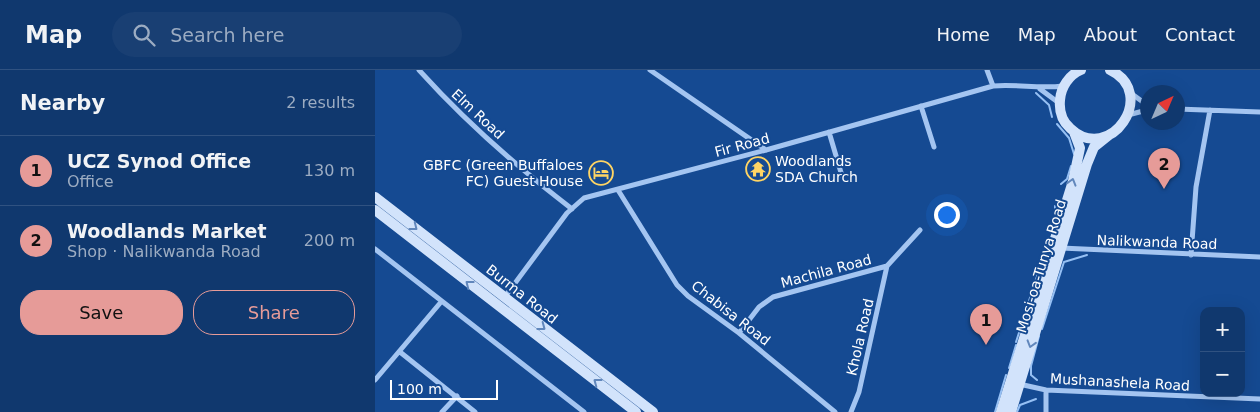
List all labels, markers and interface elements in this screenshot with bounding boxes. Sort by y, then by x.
search box [112,12,462,57]
text: Map [25,21,82,49]
icon: search [130,21,158,49]
text: Search here [170,24,284,46]
text: Home [937,24,990,45]
text: Map [1018,24,1056,45]
text: About [1084,24,1137,45]
text: Contact [1165,24,1235,45]
north arrow [1140,85,1185,130]
street label: Elm Road [448,86,508,142]
text: Nearby [20,91,105,115]
text: 2 results [286,93,355,112]
street label: Fir Road [713,130,771,160]
pin: 2 [1148,148,1180,189]
text: UCZ Synod Office [67,150,251,172]
place label: Woodlands SDA Church [775,153,858,185]
temple icon: Woodlands SDA Church [745,156,771,182]
place label: GBFC (Green Buffaloes FC) Guest House [423,157,583,189]
hotel icon: GBFC (Green Buffaloes FC) Guest House [588,160,614,186]
text: 1 [30,161,42,180]
text: 130 m [304,161,355,180]
text: Office [67,172,114,191]
one-way arrow [1066,177,1077,186]
street label: Mosi-oa-Tunya Road [1013,197,1069,335]
your location [934,202,960,228]
text: Woodlands Market [67,220,267,242]
one-way arrow [408,221,417,230]
text: 2 [30,231,42,250]
text: 200 m [304,231,355,250]
street label: Nalikwanda Road [1096,232,1218,252]
text: Shop · Nalikwanda Road [67,242,261,261]
street label: Machila Road [779,251,873,291]
street label: Burma Road [483,261,561,327]
street label: Chabisa Road [688,277,774,349]
one-way arrow [465,280,474,289]
button: Save [20,290,183,335]
button: Share [193,290,355,335]
street label: Khola Road [843,297,877,377]
pin: 1 [970,304,1002,345]
map controls [1200,307,1245,397]
button: + [1200,307,1245,352]
one-way arrow [536,321,545,329]
one-way arrow [1027,340,1037,348]
button: − [1200,352,1245,397]
street label: Mushanashela Road [1050,370,1190,394]
scale bar [390,377,497,400]
one-way arrow [594,379,603,388]
text: 100 m [397,381,442,397]

